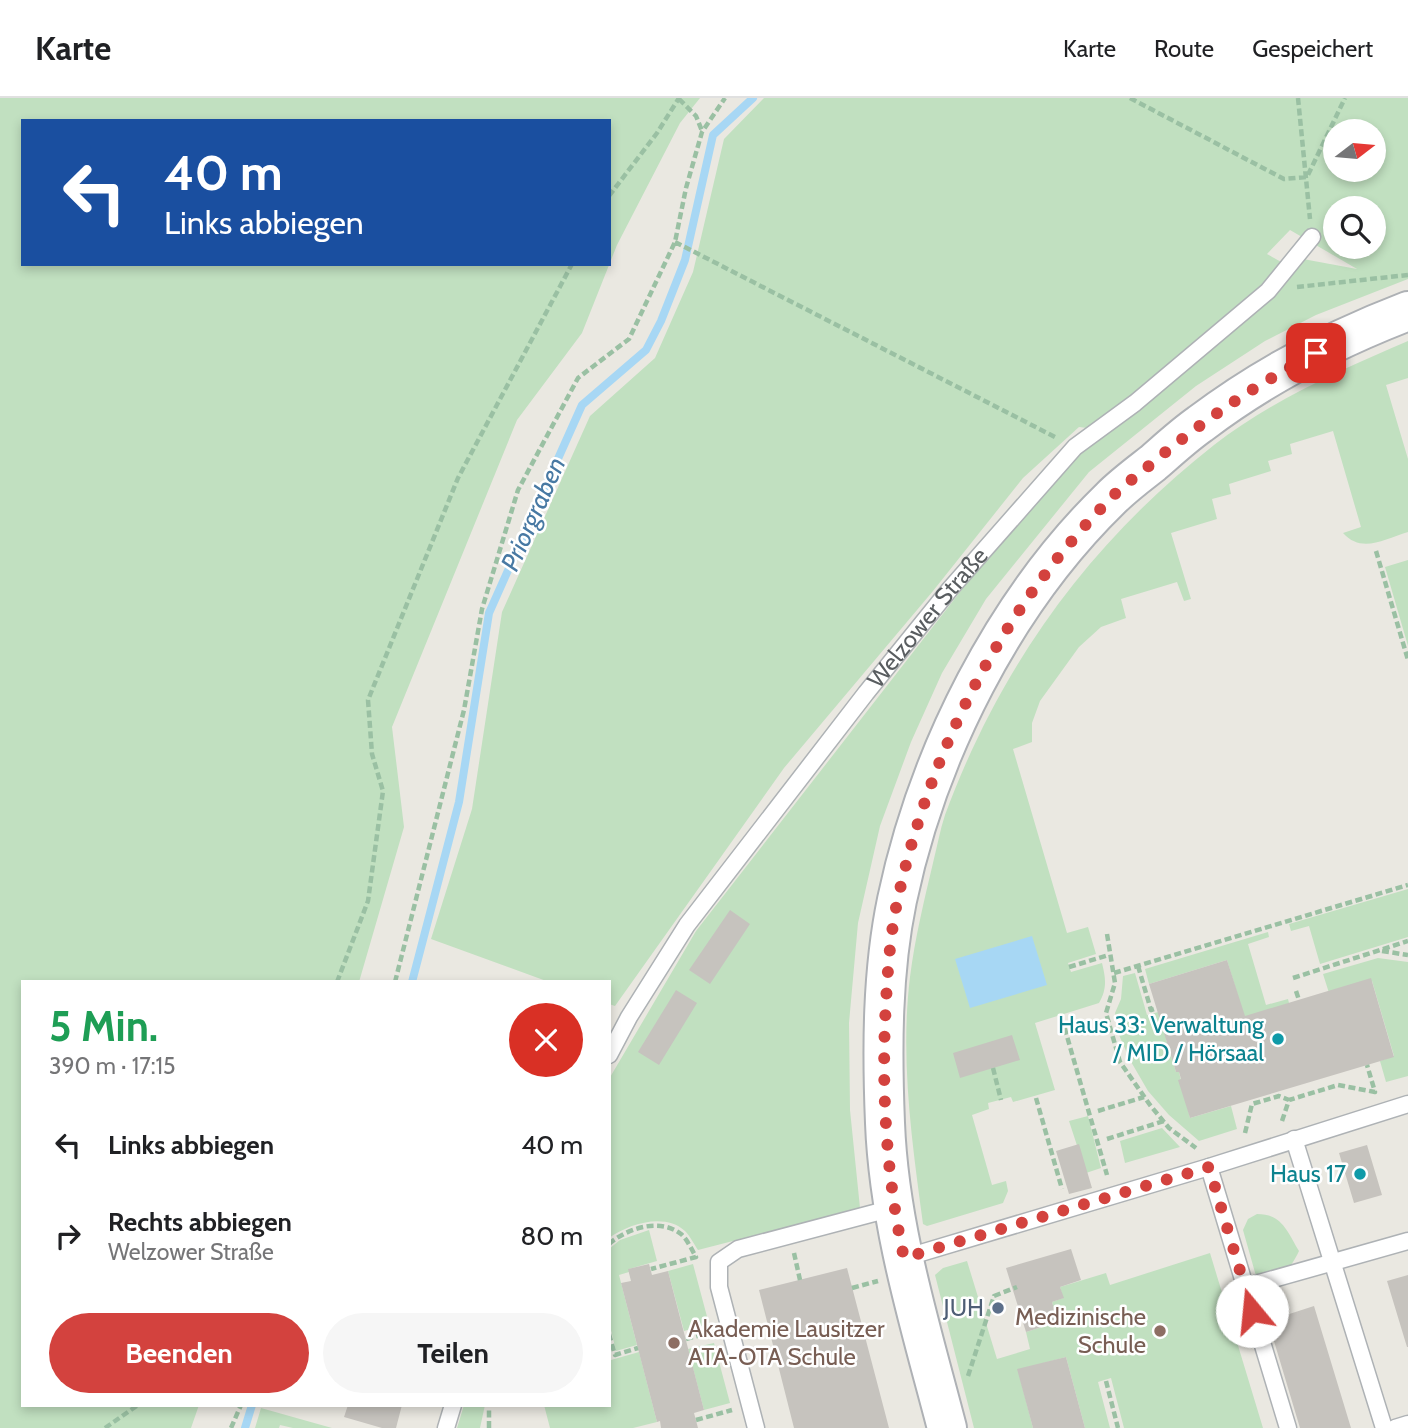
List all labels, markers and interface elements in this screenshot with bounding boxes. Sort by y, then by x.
text: Karte [35,28,111,68]
text: Karte [1063,34,1116,63]
text: Route [1154,34,1214,63]
text: Gespeichert [1252,34,1373,63]
north arrow [1323,119,1386,182]
map controls [1323,119,1386,259]
text: 40 m [164,143,283,202]
icon: left [49,147,140,238]
button: search [1323,196,1386,259]
text: Links abbiegen [164,203,364,242]
pin [1286,323,1346,383]
icon: arrive [1297,334,1335,372]
water label: Priorgraben [494,452,572,576]
street label: Welzower Straße [861,541,994,693]
text: 5 Min. [49,1000,158,1052]
button: close [509,1003,583,1077]
place label: Haus 33: Verwaltung / MID / Hörsaal [1058,1010,1265,1067]
marker: Haus 33: Verwaltung / MID / Hörsaal [1270,1031,1286,1047]
text: 390 m · 17:15 [49,1052,176,1080]
icon: left [49,1126,87,1164]
text: Links abbiegen [108,1129,274,1161]
text: 40 m [521,1129,583,1161]
place label: Haus 17 [1270,1159,1346,1188]
marker: Haus 17 [1352,1166,1368,1182]
text: Rechts abbiegen [108,1206,292,1238]
icon: right [49,1217,87,1255]
text: 80 m [520,1220,583,1252]
text: Welzower Straße [108,1238,274,1266]
position arrow [1215,1274,1289,1348]
place label: JUH [943,1293,984,1322]
marker: JUH [990,1300,1006,1316]
place label: Medizinische Schule [1015,1302,1146,1359]
button: Beenden [49,1313,309,1393]
button: Teilen [323,1313,583,1393]
place label: Akademie Lausitzer ATA-OTA Schule [688,1314,885,1371]
marker: Medizinische Schule [1152,1323,1168,1339]
marker: Akademie Lausitzer ATA-OTA Schule [666,1335,682,1351]

